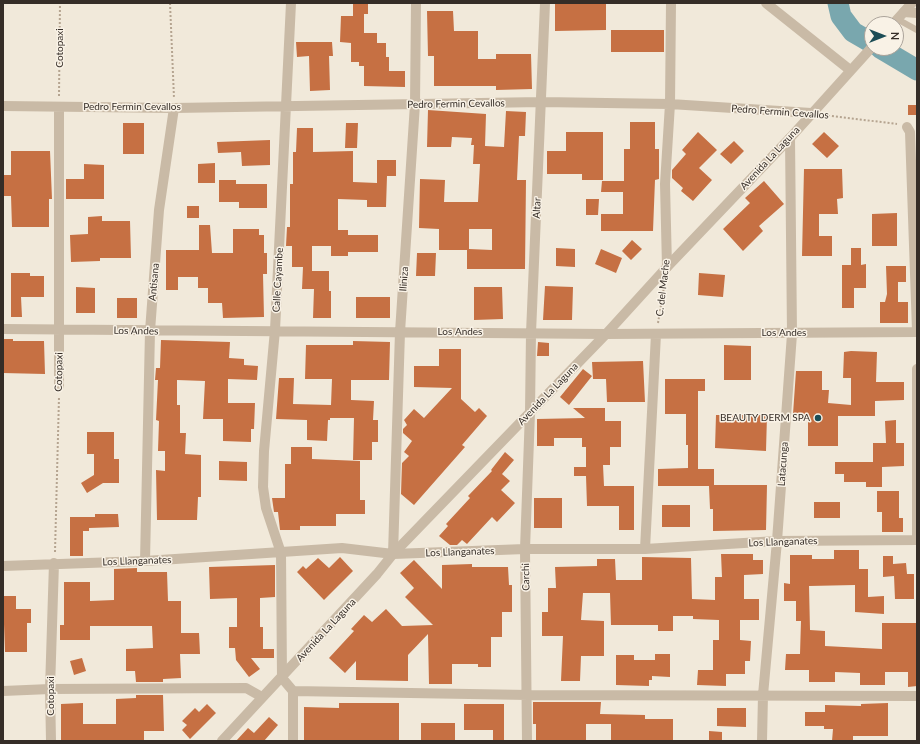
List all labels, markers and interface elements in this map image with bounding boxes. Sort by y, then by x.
north arrow [864,16,904,56]
street label: Cotopaxi [54,28,66,68]
text: N [889,32,902,40]
street label: Pedro Fermin Cevallos [407,97,505,111]
street label: Pedro Fermin Cevallos [83,101,181,113]
street label: Pedro Fermin Cevallos [731,103,829,121]
street label: Avenida La Laguna [738,124,802,192]
street label: Altar [530,197,544,219]
street label: Calle Cayambe [270,247,286,313]
street label: C. del Mache [654,259,672,317]
street label: Antisana [146,262,162,302]
street label: Iliniza [397,266,411,292]
street label: Los Andes [113,325,159,337]
street label: Los Andes [438,326,482,338]
street label: Los Andes [762,327,806,339]
street label: Cotopaxi [53,352,65,392]
street label: Avenida La Laguna [515,360,581,428]
place label: BEAUTY DERM SPA [720,412,810,424]
marker: BEAUTY DERM SPA [813,413,823,423]
street label: Latacunga [775,441,791,487]
street label: Los Llanganates [748,535,818,549]
street label: Los Llanganates [425,545,495,559]
street label: Los Llanganates [102,554,172,568]
street label: Carchi [520,563,532,591]
street label: Avenida La Laguna [294,596,358,664]
street label: Cotopaxi [45,676,57,716]

